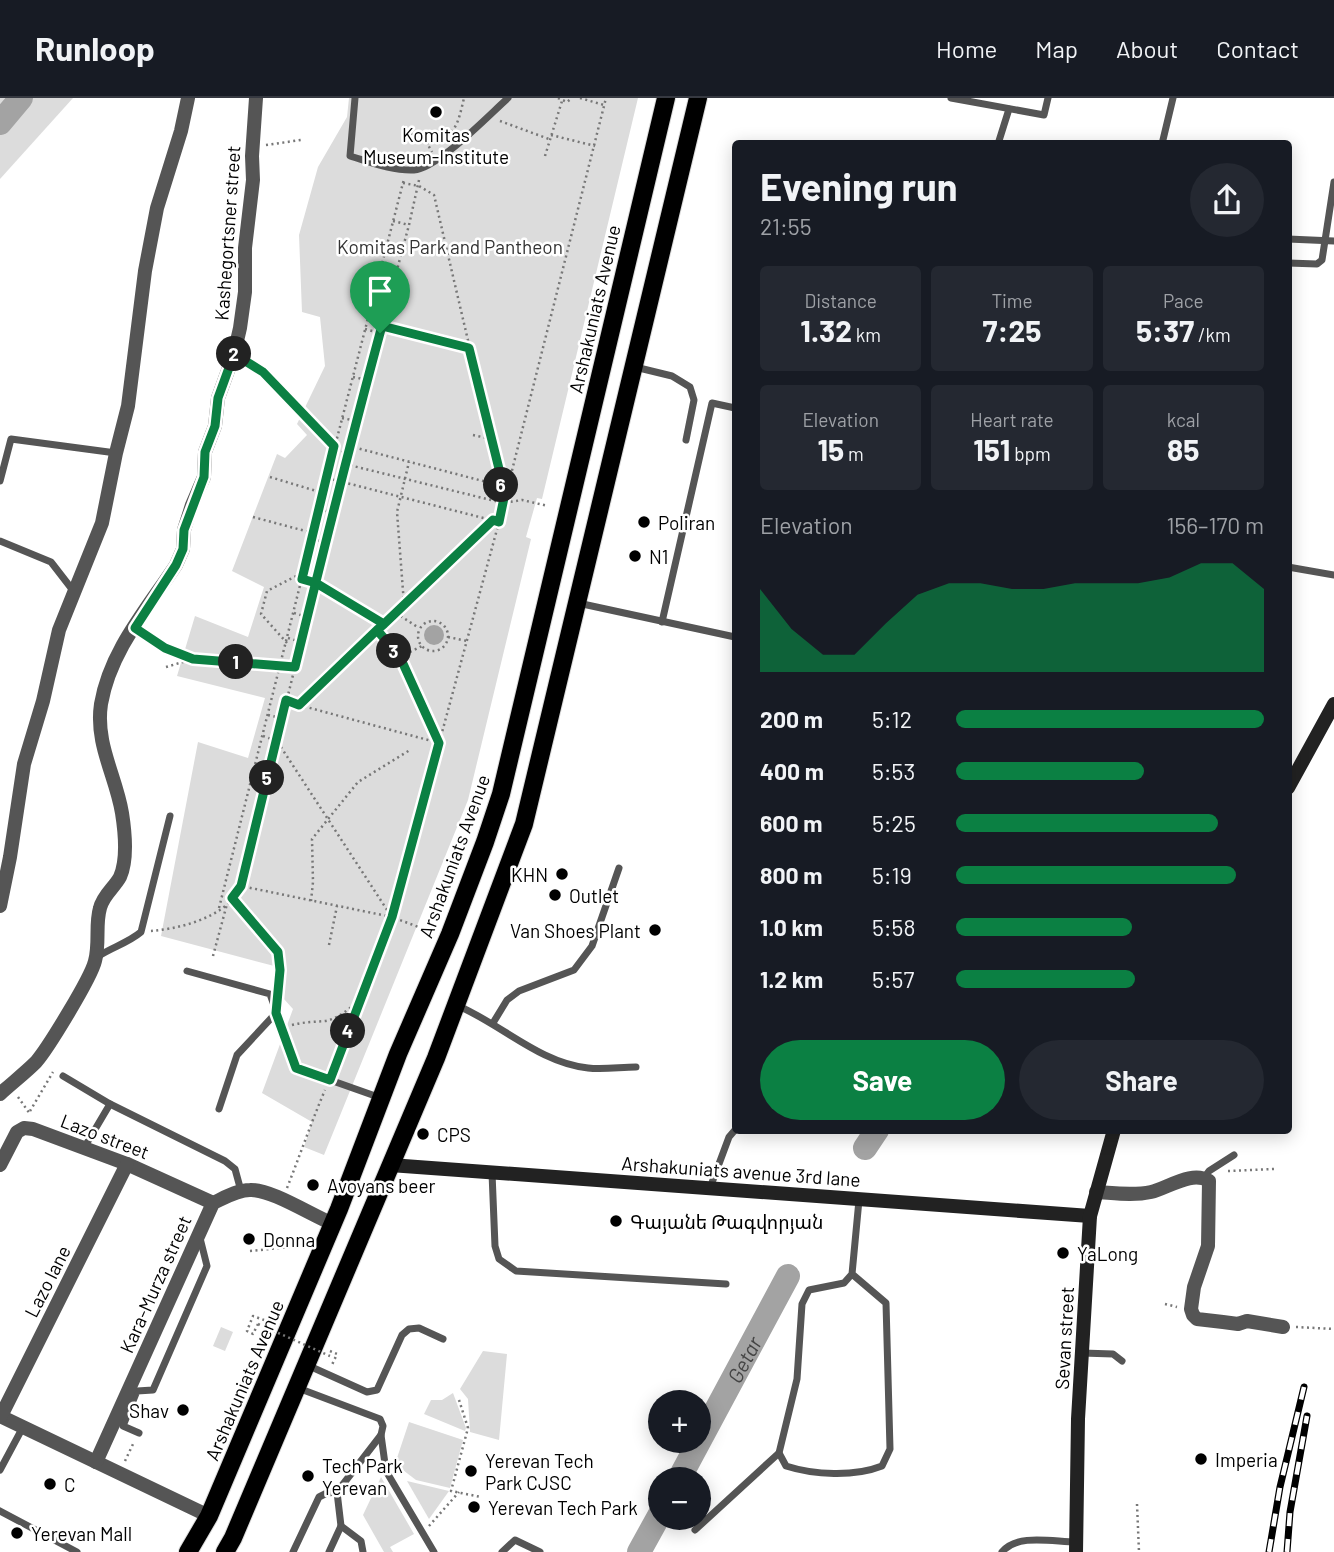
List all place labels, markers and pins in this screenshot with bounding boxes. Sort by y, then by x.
marker: Komitas Museum-Institute [428,104,444,120]
place label: Komitas Museum-Institute [363,123,509,168]
pin [350,261,410,333]
pin: 2 [216,336,252,372]
pin: 6 [484,468,518,502]
place label: Poliran [658,511,715,534]
marker: Poliran [636,514,652,530]
place label: N1 [649,545,669,568]
marker: N1 [627,548,643,564]
pin: 3 [376,634,412,668]
pin: 1 [218,644,254,680]
pin: 5 [250,760,284,796]
place label: KHN [511,863,548,886]
marker: KHN [554,866,570,882]
place label: Outlet [569,884,619,907]
marker: Outlet [547,887,563,903]
place label: Van Shoes Plant [510,919,641,942]
marker: Van Shoes Plant [647,922,663,938]
pin: 4 [330,1014,366,1048]
place label: CPS [437,1123,471,1146]
marker: CPS [415,1126,431,1142]
place label: Avoyans beer [327,1174,436,1197]
marker: Avoyans beer [305,1177,321,1193]
place label: Գայանե Թագվորյան [630,1210,823,1234]
marker: Գայանե Թագվորյան [608,1213,624,1229]
place label: Donna [263,1228,315,1251]
marker: Donna [241,1231,257,1247]
place label: YaLong [1077,1242,1138,1265]
marker: YaLong [1055,1245,1071,1261]
place label: Shav [129,1399,169,1422]
marker: Shav [175,1402,191,1418]
place label: Imperia [1215,1448,1278,1471]
place label: Yerevan Tech Park CJSC [485,1449,594,1494]
marker: Imperia [1193,1451,1209,1467]
place label: Tech Park Yerevan [322,1454,403,1499]
marker: Yerevan Tech Park CJSC [463,1463,479,1479]
marker: Tech Park Yerevan [300,1468,316,1484]
place label: C [64,1473,76,1496]
marker: C [42,1476,58,1492]
place label: Yerevan Tech Park [488,1496,638,1519]
marker: Yerevan Tech Park [466,1499,482,1515]
place label: Yerevan Mall [31,1522,132,1545]
marker: Yerevan Mall [9,1525,25,1541]

